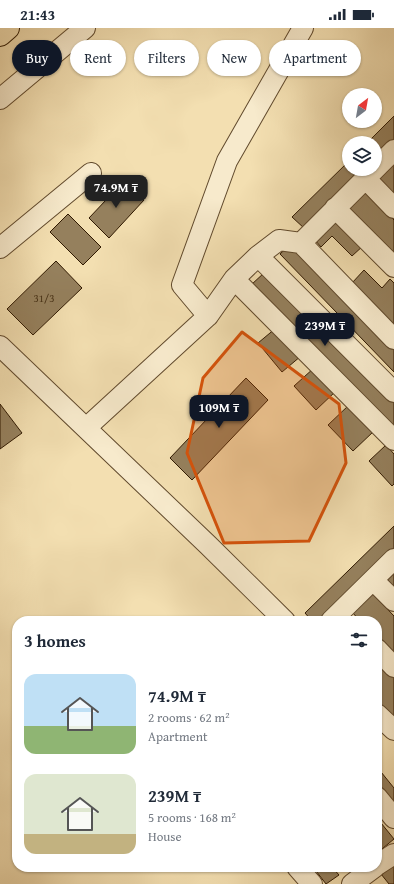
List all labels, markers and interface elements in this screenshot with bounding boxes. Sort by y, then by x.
text: 21:43 [20,4,55,25]
chip: Buy [12,40,62,76]
chip: Rent [70,40,126,76]
chip: Filters [134,40,199,76]
chip: New [207,40,261,76]
chip: Apartment [269,40,361,76]
north arrow [342,88,382,128]
map controls [342,88,382,176]
button: layers [342,136,382,176]
pin: 74.9M ₸ [79,175,153,209]
text: 74.9M ₸ [94,178,138,197]
house number: 31/3 [33,290,55,306]
pin: 239M ₸ [292,313,358,347]
text: 239M ₸ [305,316,345,335]
pin: 109M ₸ [186,395,252,429]
text: 109M ₸ [199,398,239,417]
text: 3 homes [24,628,86,653]
icon: filters [348,629,370,651]
text: 74.9M ₸ [148,683,206,708]
icon: home [56,690,104,738]
text: 2 rooms · 62 m² [148,708,230,727]
text: Apartment [148,727,208,746]
text: 239M ₸ [148,783,202,808]
icon: home [56,790,104,838]
text: 5 rooms · 168 m² [148,808,236,827]
text: House [148,827,182,846]

